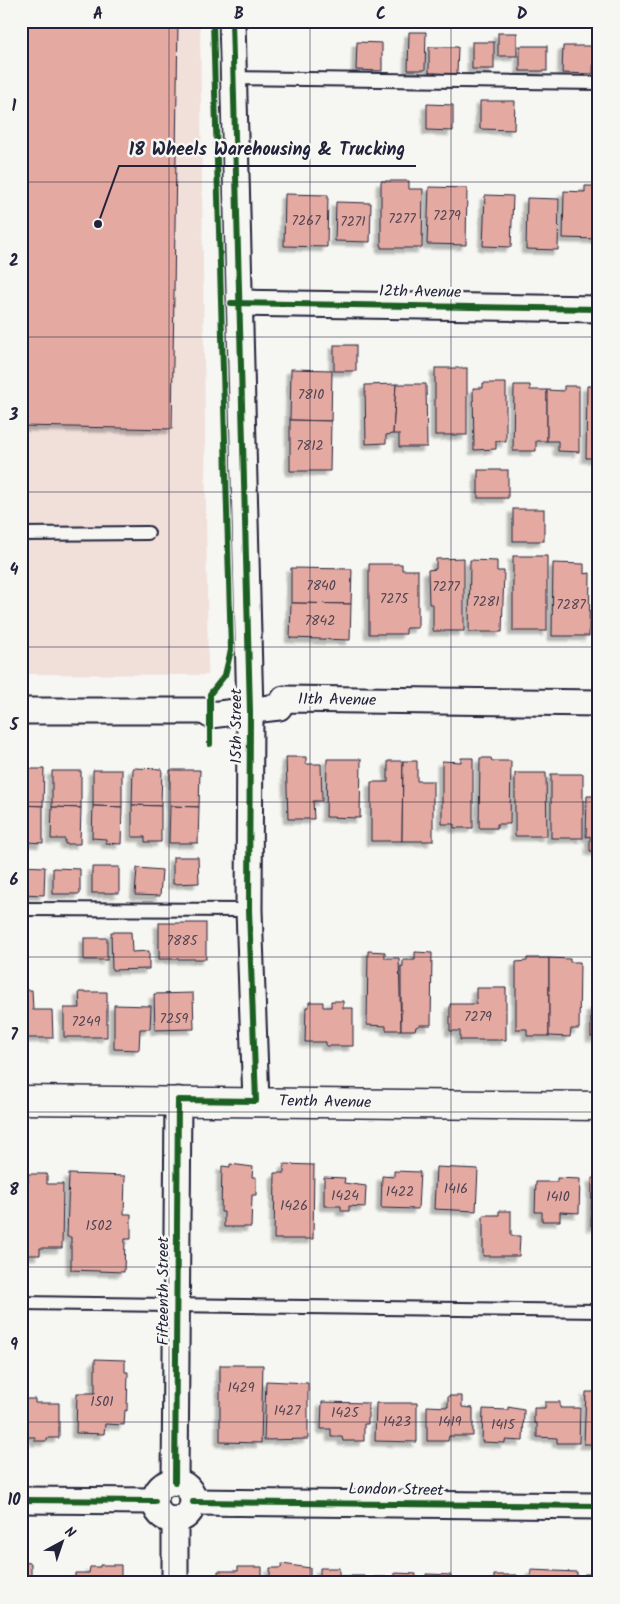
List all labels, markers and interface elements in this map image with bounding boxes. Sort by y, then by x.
text: A [93,2,103,27]
text: B [234,2,244,27]
text: C [376,2,386,27]
text: D [517,2,528,27]
text: 1 [12,94,17,119]
callout: 18 Wheels Warehousing & Trucking [119,133,416,166]
text: 18 Wheels Warehousing & Trucking [129,136,405,165]
house number: 7279 [433,205,461,227]
house number: 7277 [388,208,416,230]
house number: 7267 [292,210,321,232]
house number: 7271 [340,211,366,233]
text: 2 [9,249,19,274]
street label: 12th Avenue [378,279,462,305]
house number: 7810 [298,384,324,406]
text: 3 [9,403,19,428]
house number: 7812 [296,435,324,457]
text: 4 [10,558,19,583]
house number: 7840 [306,575,336,597]
house number: 7277 [432,576,460,598]
house number: 7275 [380,588,410,610]
house number: 7281 [472,591,500,613]
house number: 7287 [556,594,586,616]
house number: 7842 [305,610,335,632]
street label: 11th Avenue [298,687,376,713]
street label: 15th Street [224,688,249,764]
text: 5 [9,713,20,738]
text: 6 [10,868,19,893]
house number: 7885 [167,930,199,952]
house number: 7279 [464,1006,492,1028]
house number: 7259 [160,1008,189,1030]
house number: 7249 [71,1011,101,1033]
text: 7 [10,1023,18,1048]
street label: Tenth Avenue [278,1089,372,1115]
text: 8 [9,1178,19,1203]
house number: 1416 [444,1178,468,1200]
house number: 1422 [386,1181,414,1203]
house number: 1424 [331,1185,359,1207]
house number: 1410 [546,1186,570,1208]
house number: 1426 [280,1195,308,1217]
house number: 1502 [85,1215,113,1237]
street label: Fifteenth Street [151,1236,176,1346]
text: 9 [10,1333,18,1358]
house number: 1429 [227,1377,255,1399]
house number: 1501 [90,1391,114,1413]
house number: 1427 [274,1400,301,1422]
house number: 1425 [331,1402,360,1424]
house number: 1423 [383,1411,411,1433]
house number: 1419 [438,1411,462,1433]
house number: 1415 [491,1414,516,1436]
street label: London Street [348,1477,445,1503]
text: 10 [7,1488,21,1513]
north arrow [38,1516,88,1566]
text: N [59,1522,80,1544]

